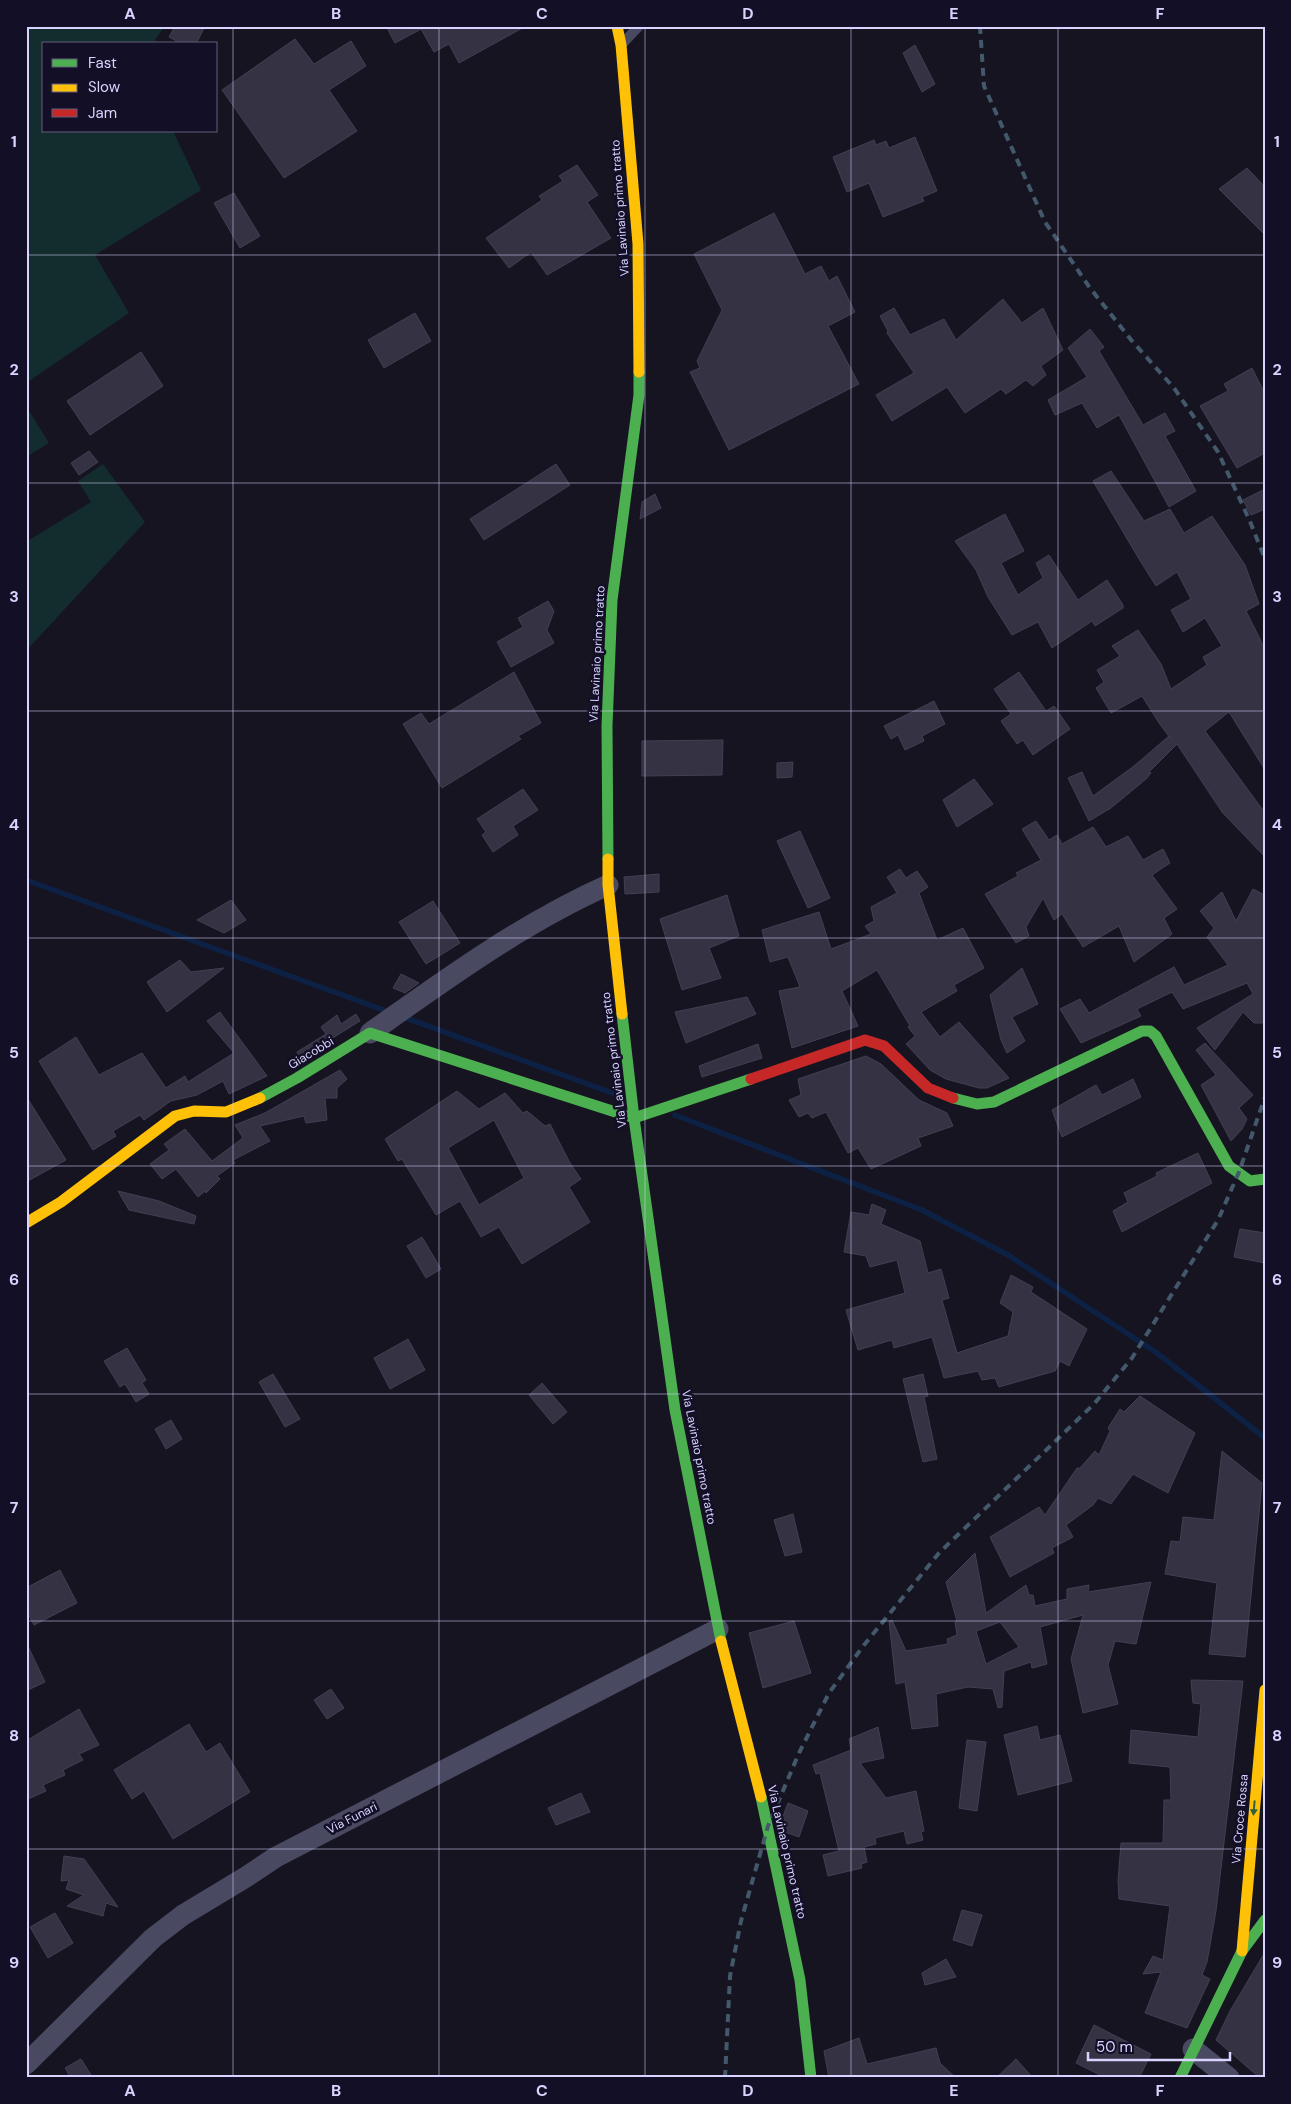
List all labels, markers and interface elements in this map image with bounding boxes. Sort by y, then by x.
text: A [124,3,136,24]
text: B [331,3,341,24]
text: C [536,3,548,24]
text: D [742,3,754,24]
text: E [949,3,959,24]
text: F [1156,3,1165,24]
legend [42,42,218,132]
text: Fast [88,53,117,73]
text: Slow [88,77,121,97]
text: Jam [88,103,117,123]
text: 1 [11,131,17,152]
text: 1 [1274,131,1280,152]
street label: Via Lavinaio primo tratto [607,139,633,277]
text: 2 [9,359,19,380]
text: 2 [1272,359,1282,380]
street label: Via Lavinaio primo tratto [585,585,609,723]
text: 3 [9,586,19,607]
text: 3 [1272,586,1282,607]
text: 4 [9,814,19,835]
text: 4 [1272,814,1282,835]
street label: Via Lavinaio primo tratto [598,991,630,1129]
street label: Giacobbi [285,1033,337,1073]
text: 5 [9,1042,19,1063]
text: 5 [1272,1042,1282,1063]
text: 6 [9,1269,19,1290]
text: 6 [1272,1269,1282,1290]
street label: Via Lavinaio primo tratto [678,1388,720,1526]
text: 7 [10,1497,19,1518]
text: 7 [1273,1497,1282,1518]
text: 8 [9,1725,19,1746]
text: 8 [1272,1725,1282,1746]
street label: Via Croce Rossa [1228,1774,1252,1864]
street label: Via Lavinaio primo tratto [764,1784,810,1920]
street label: Via Funari [324,1798,380,1838]
one-way arrow [1250,1800,1258,1816]
text: 9 [9,1952,19,1973]
text: 9 [1272,1952,1282,1973]
scale bar [1088,2029,1231,2061]
text: 50 m [1096,2037,1133,2057]
text: A [124,2080,136,2101]
text: B [331,2080,341,2101]
text: C [536,2080,548,2101]
text: D [742,2080,754,2101]
text: E [949,2080,959,2101]
text: F [1156,2080,1165,2101]

